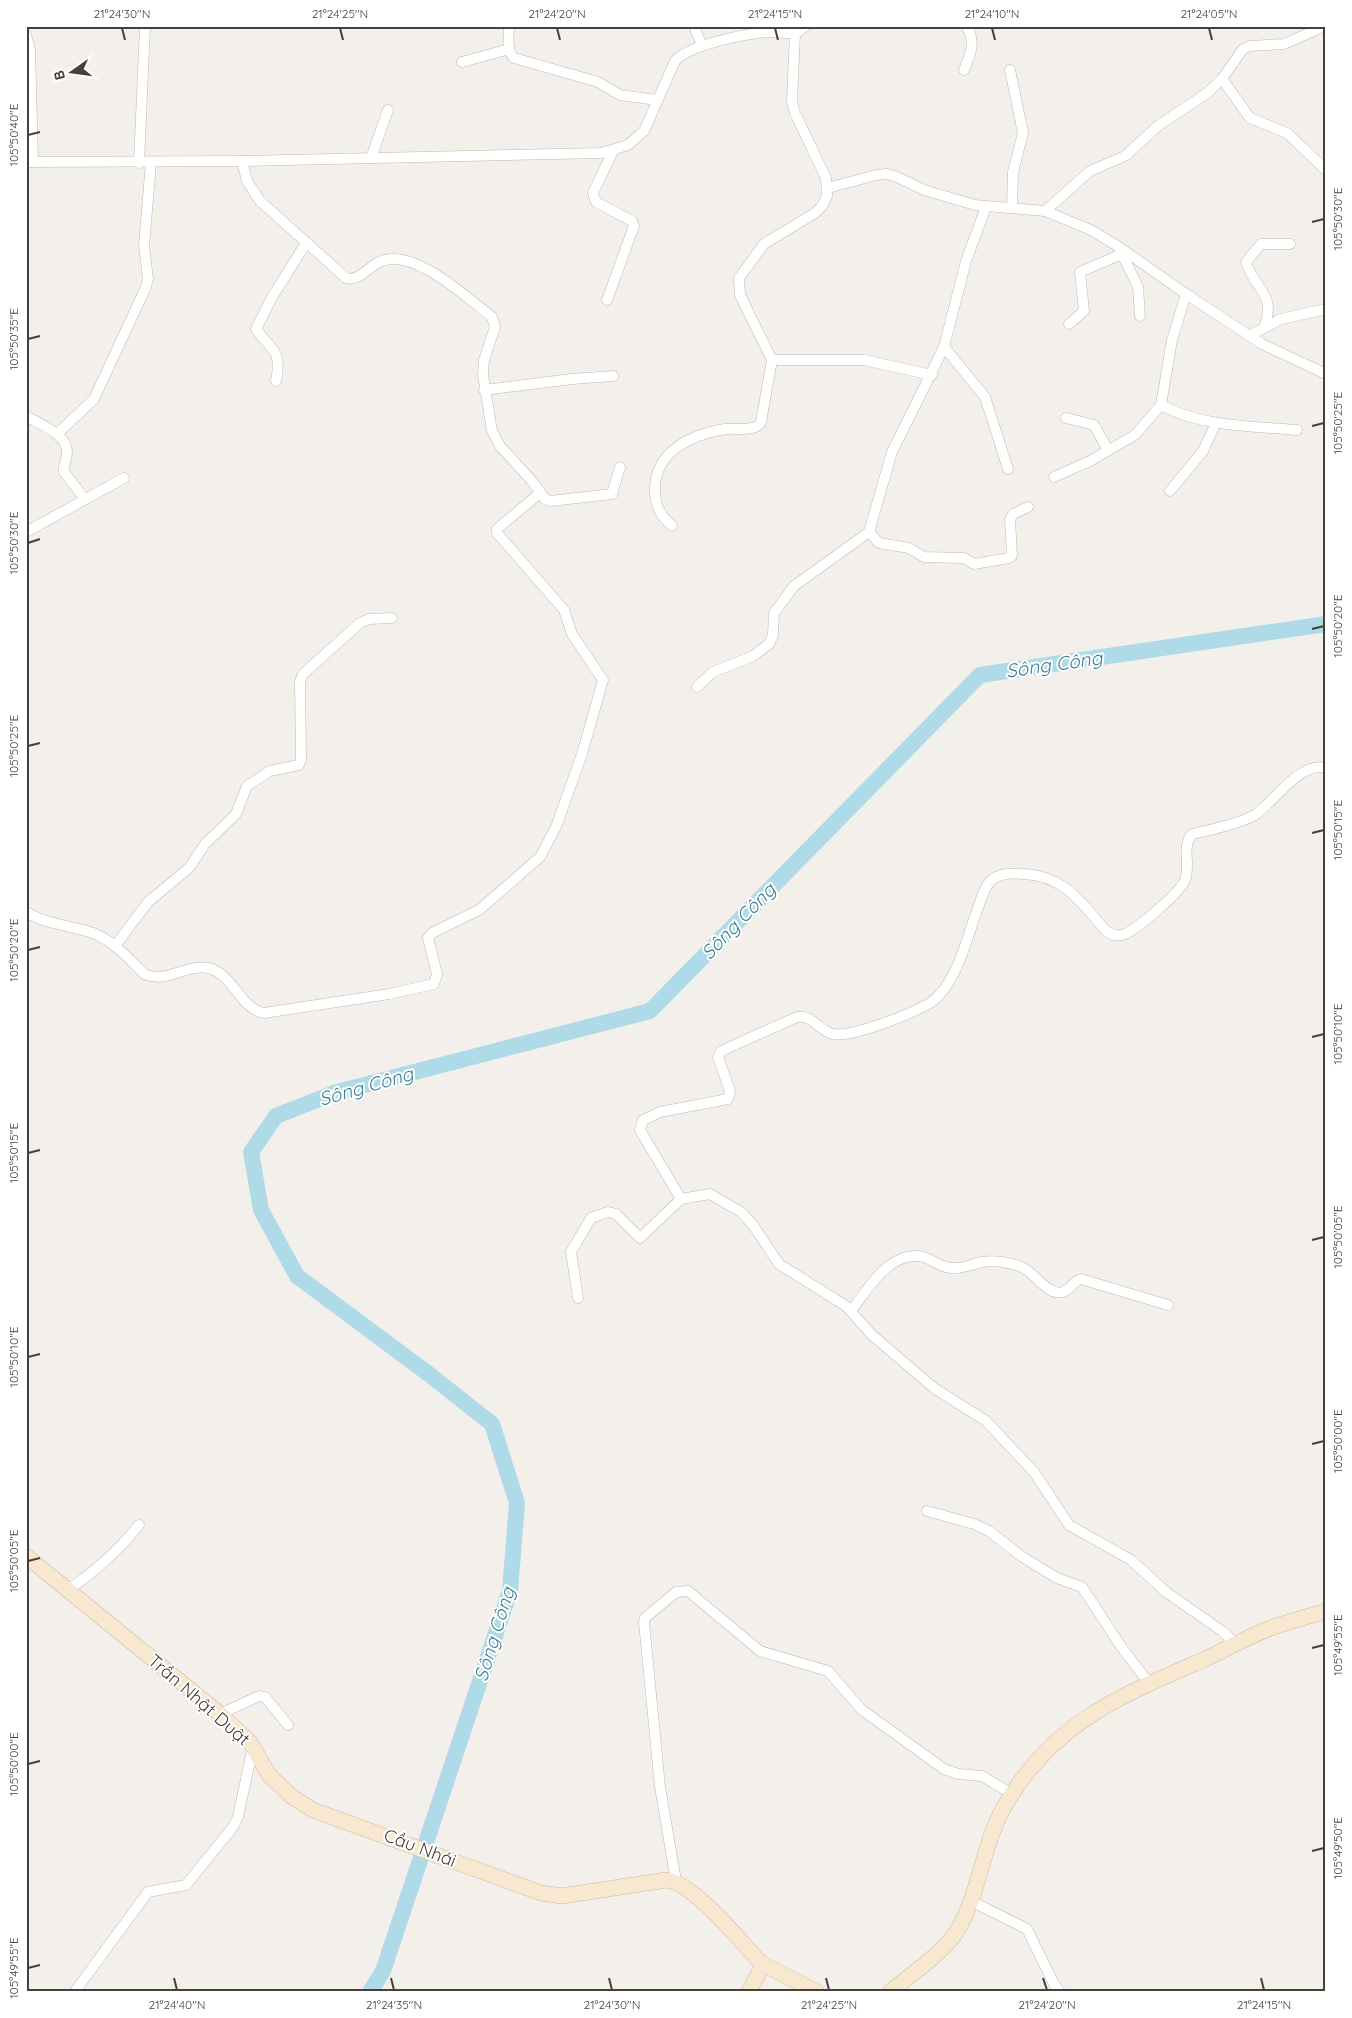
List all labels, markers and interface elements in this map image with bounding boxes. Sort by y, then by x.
text: 21°24'30"N [94,6,150,21]
text: 21°24'25"N [312,6,368,21]
text: 21°24'20"N [528,6,586,21]
text: 21°24'15"N [748,6,802,21]
text: 21°24'10"N [964,6,1020,21]
text: 21°24'05"N [1180,6,1238,21]
north arrow [48,48,98,98]
text: B [50,69,69,82]
text: 105°50'40"E [6,103,21,166]
text: 105°50'30"E [1330,187,1345,250]
text: 105°50'35"E [6,308,21,370]
text: 105°50'25"E [1330,391,1345,454]
text: 105°50'30"E [6,511,21,574]
text: 105°50'20"E [1330,594,1345,658]
water label: Sông Công [1004,645,1105,683]
text: 105°50'25"E [6,714,21,777]
text: 105°50'15"E [1330,800,1345,860]
water label: Sông Công [696,877,781,964]
text: 105°50'20"E [6,918,21,982]
text: 105°50'10"E [1330,1003,1345,1065]
water label: Sông Công [316,1061,417,1111]
text: 105°50'15"E [6,1123,21,1183]
text: 105°50'05"E [1330,1205,1345,1269]
text: 105°50'10"E [6,1326,21,1388]
text: 105°50'00"E [1330,1409,1345,1473]
text: 105°50'05"E [6,1529,21,1593]
water label: Sông Công [468,1583,520,1684]
text: 105°49'55"E [1330,1614,1345,1676]
street label: Trần Nhật Duật [143,1649,255,1750]
text: 105°50'00"E [6,1732,21,1796]
text: 105°49'50"E [1330,1817,1345,1879]
street label: Cầu Nhái [381,1823,460,1872]
text: 105°49'55"E [6,1937,21,1999]
text: 21°24'40"N [149,1997,205,2012]
text: 21°24'35"N [366,1997,422,2012]
text: 21°24'30"N [584,1997,640,2012]
text: 21°24'25"N [801,1997,857,2012]
text: 21°24'20"N [1018,1997,1076,2012]
text: 21°24'15"N [1237,1997,1291,2012]

